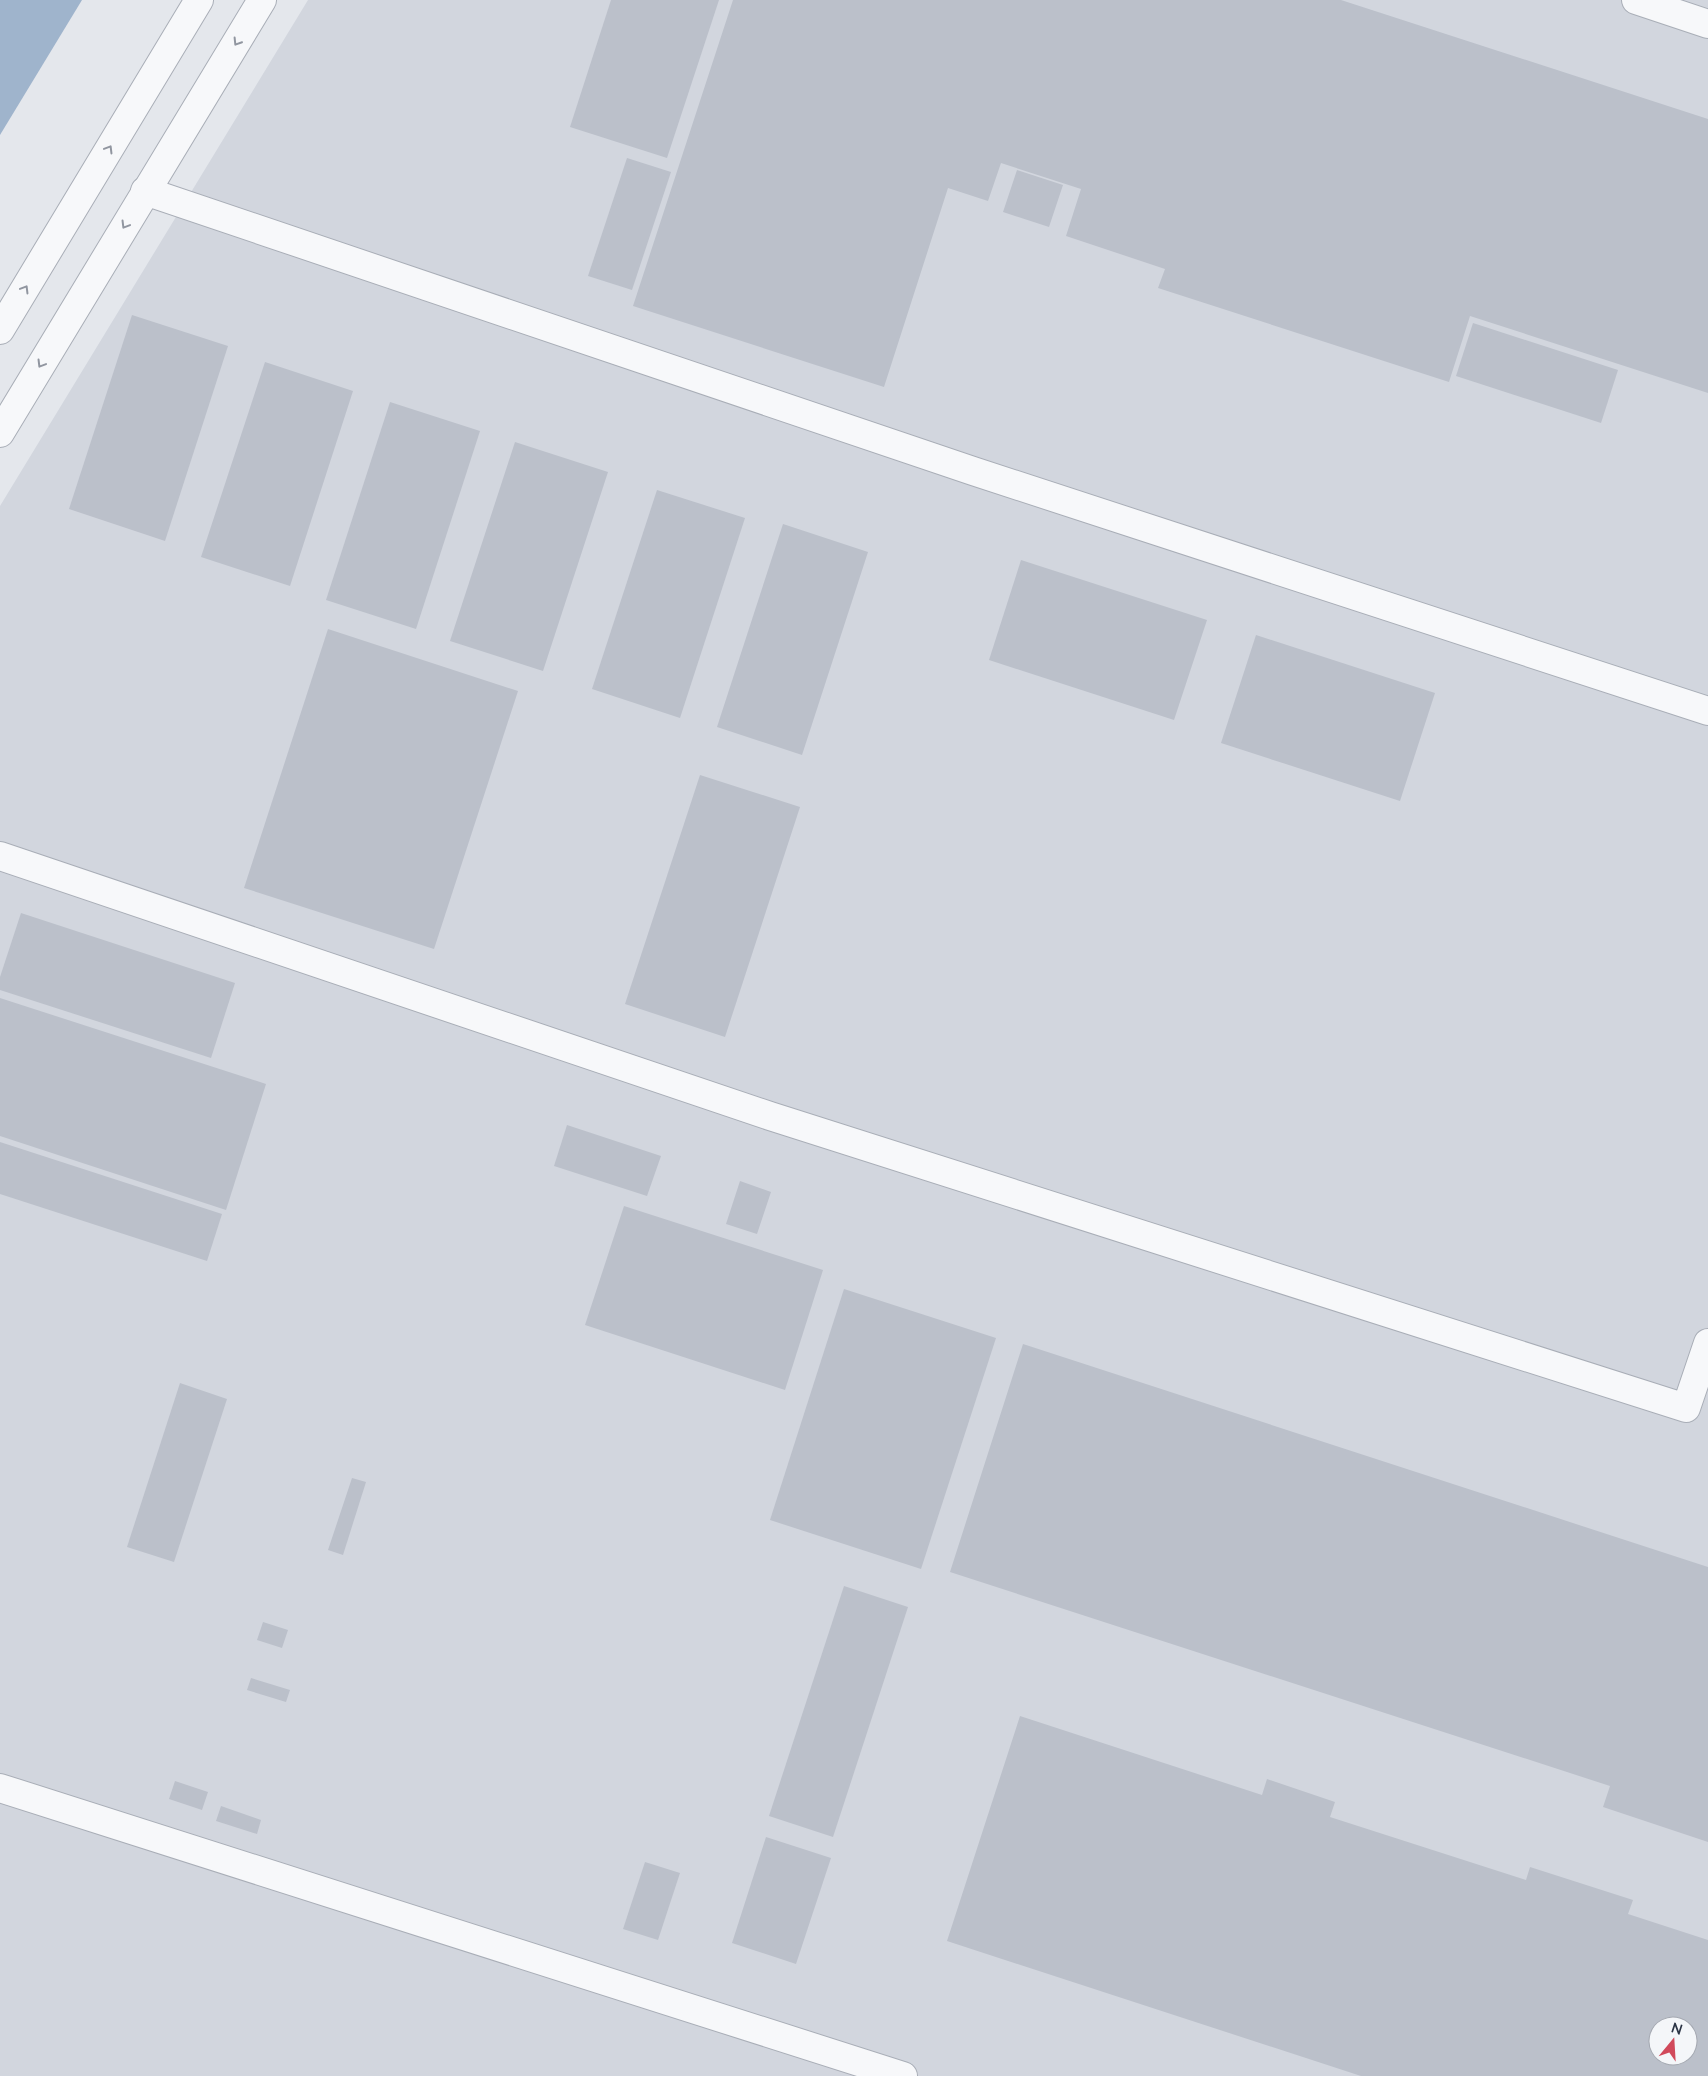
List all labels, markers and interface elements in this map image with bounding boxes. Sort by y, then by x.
one-way arrow [233,36,243,45]
one-way arrow [102,146,112,155]
one-way arrow [121,220,131,229]
one-way arrow [19,285,29,294]
one-way arrow [38,359,48,368]
north arrow [1648,2016,1698,2066]
text: N [1669,2018,1685,2038]

